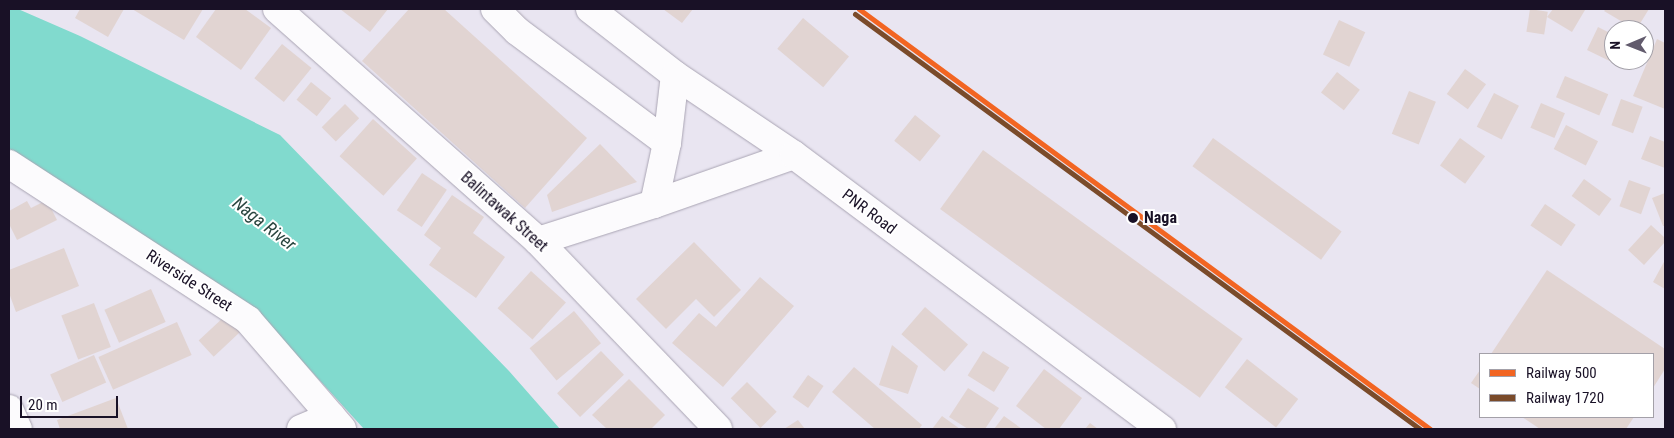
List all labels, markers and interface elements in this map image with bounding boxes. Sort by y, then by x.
north arrow [1604,20,1654,70]
text: N [1607,41,1623,50]
street label: Balintawak Street [457,168,551,256]
street label: PNR Road [838,185,900,239]
water label: Naga River [228,193,300,255]
place label: Naga [1144,208,1177,228]
marker: Naga [1126,211,1140,225]
street label: Riverside Street [142,246,236,316]
legend [1479,353,1654,418]
text: Railway 500 [1526,364,1597,382]
scale bar [22,386,120,418]
text: Railway 1720 [1526,389,1604,407]
text: 20 m [28,396,58,414]

